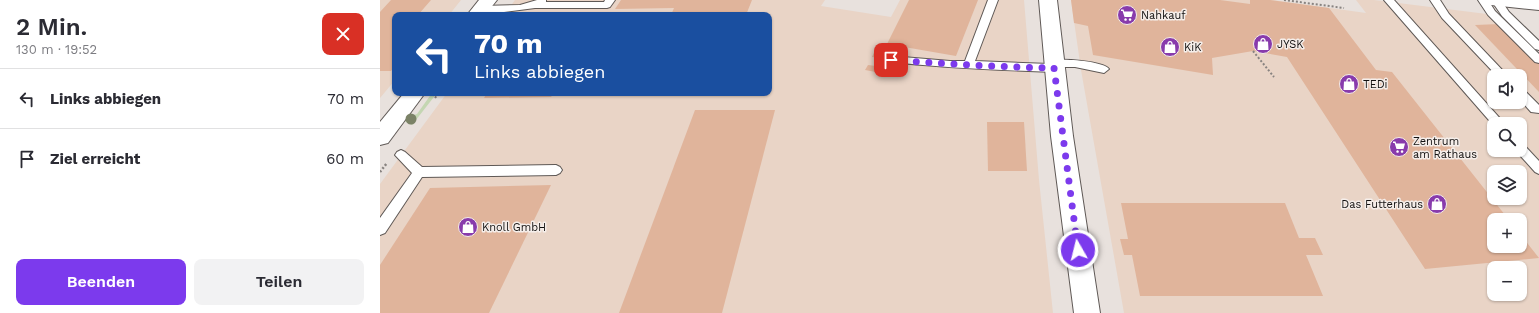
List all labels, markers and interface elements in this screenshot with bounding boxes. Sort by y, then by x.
supermarket icon: Nahkauf [1116,4,1138,26]
place label: Nahkauf [1141,9,1186,22]
text: 2 Min. [16,13,87,41]
button: close [322,13,364,55]
text: 70 m [474,27,543,60]
icon: left [408,28,460,80]
shop icon: JYSK [1252,33,1274,55]
shop icon: KiK [1159,36,1181,58]
place label: JYSK [1277,38,1304,51]
place label: KiK [1184,41,1201,54]
text: 130 m · 19:52 [16,42,97,57]
pin [874,43,908,77]
icon: arrive [880,49,902,71]
text: Links abbiegen [474,61,605,82]
map controls [1487,69,1527,301]
button: sound [1487,69,1527,109]
shop icon: TEDi [1338,73,1360,95]
place label: TEDi [1363,78,1388,91]
icon: left [16,88,38,110]
text: Links abbiegen [50,90,161,108]
text: 70 m [327,90,364,108]
button: search [1487,117,1527,157]
place label: Zentrum am Rathaus [1413,135,1477,161]
supermarket icon: Zentrum am Rathaus [1388,136,1410,158]
icon: arrive [16,148,38,170]
text: Ziel erreicht [50,150,140,168]
text: 60 m [326,150,364,168]
button: layers [1487,165,1527,205]
shop icon: Das Futterhaus [1426,193,1448,215]
place label: Das Futterhaus [1341,198,1423,211]
button: + [1487,213,1527,253]
shop icon: Knoll GmbH [457,216,479,238]
place label: Knoll GmbH [482,221,546,234]
position arrow [1057,229,1099,271]
button: Beenden [16,259,186,305]
button: Teilen [194,259,364,305]
button: − [1487,261,1527,301]

